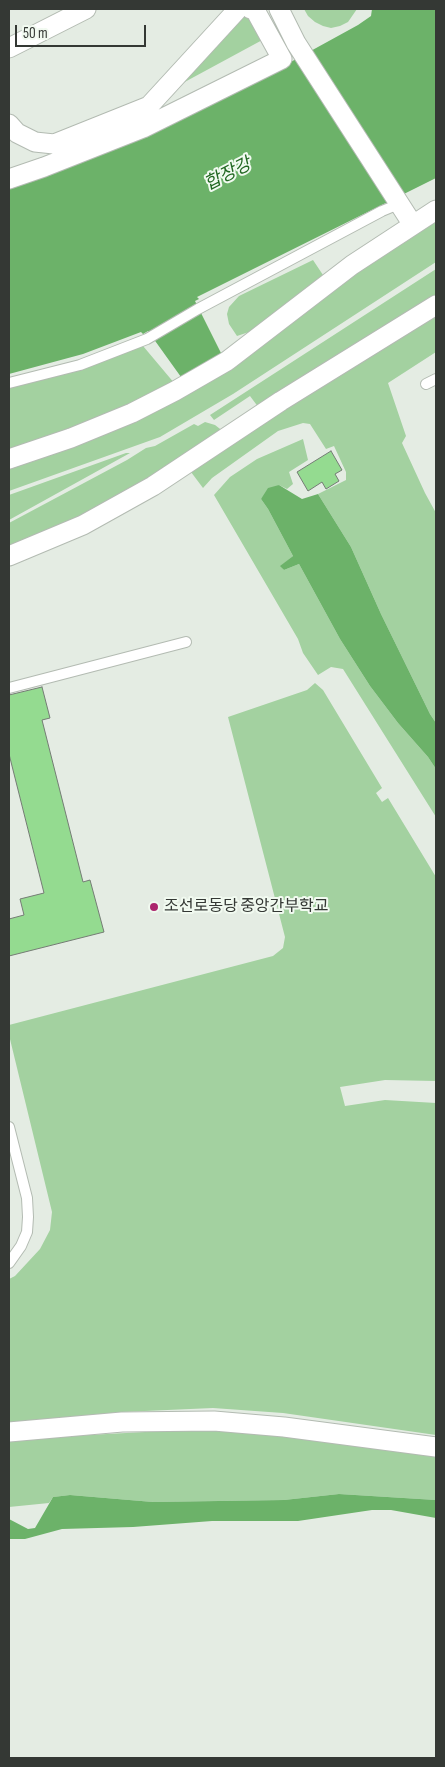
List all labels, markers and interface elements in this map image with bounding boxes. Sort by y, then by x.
scale bar [18,15,149,47]
text: 50 m [23,24,48,43]
water label: 합장강 [201,154,255,196]
place label: 조선로동당 중앙간부학교 [164,897,328,917]
marker: 조선로동당 중앙간부학교 [148,901,160,913]

